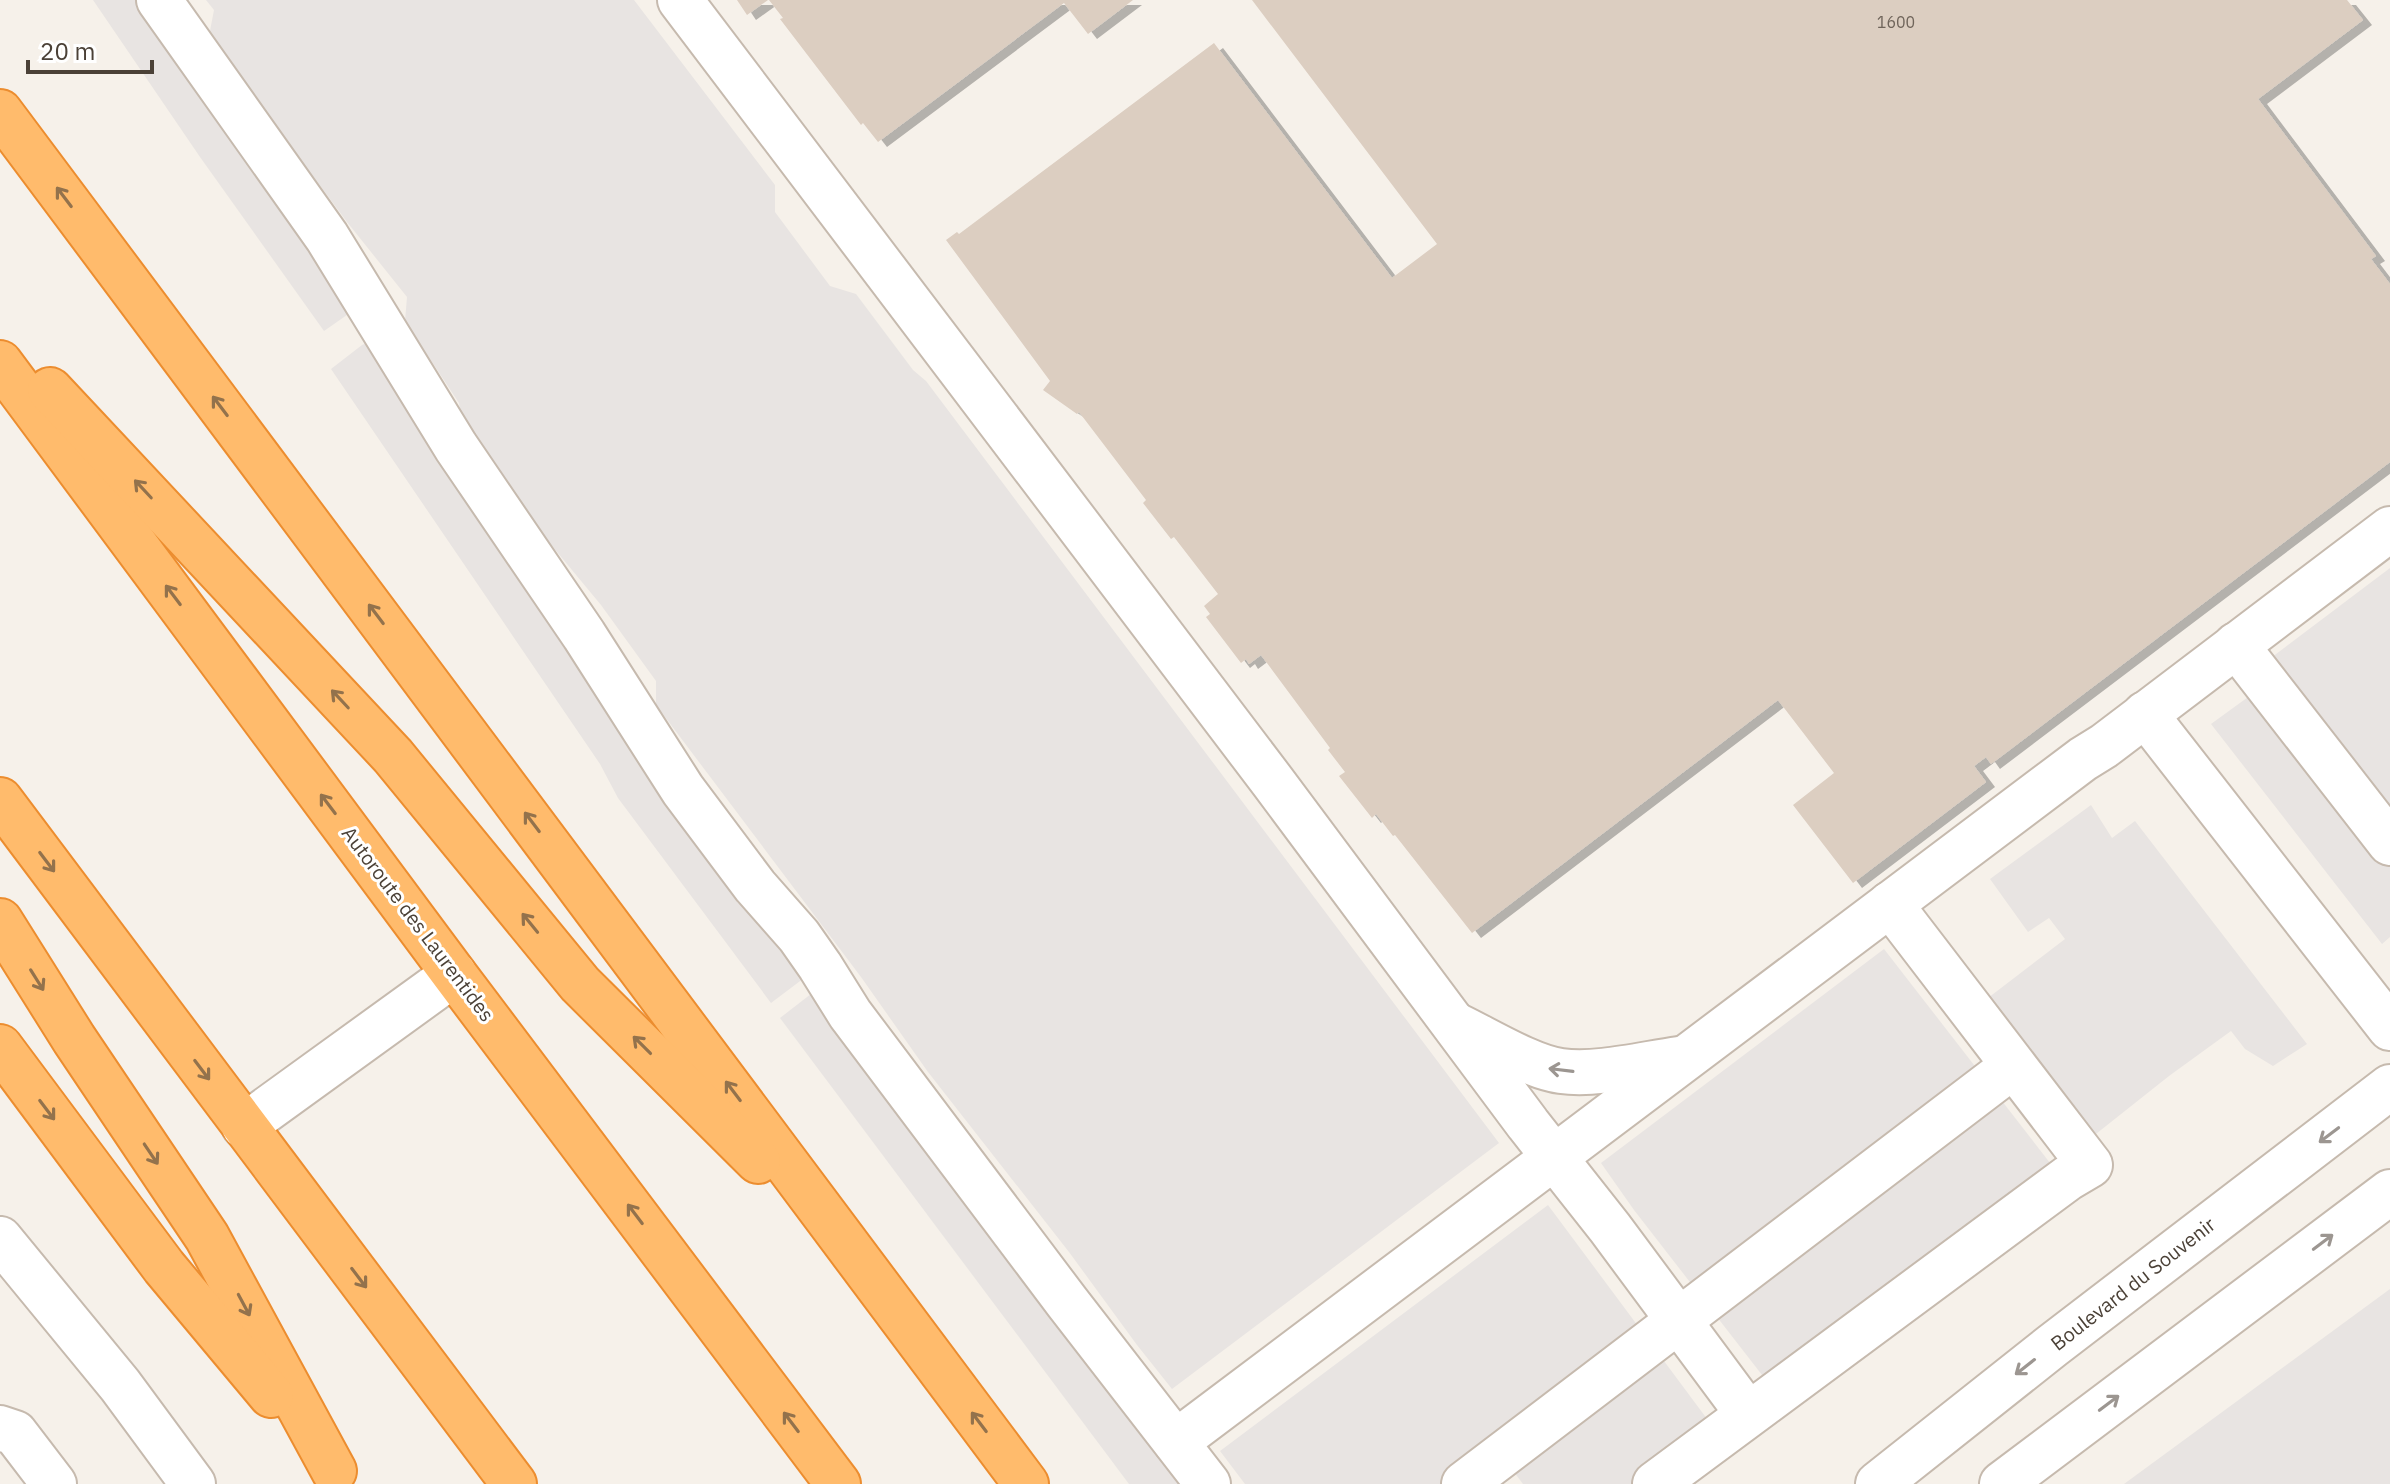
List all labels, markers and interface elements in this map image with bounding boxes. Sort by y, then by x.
house number: 1600 [1877,12,1915,32]
scale bar [28,24,152,74]
text: 20 m [40,35,95,67]
one-way arrow [56,187,73,209]
one-way arrow [212,395,228,417]
one-way arrow [133,479,152,499]
one-way arrow [164,585,181,607]
one-way arrow [367,604,384,625]
one-way arrow [330,689,349,709]
one-way arrow [319,794,336,815]
one-way arrow [523,812,540,833]
street label: Autoroute des Laurentides [336,821,501,1027]
one-way arrow [38,851,55,872]
one-way arrow [521,913,539,934]
one-way arrow [30,968,46,991]
one-way arrow [633,1036,652,1055]
one-way arrow [194,1059,211,1081]
one-way arrow [1549,1062,1575,1077]
one-way arrow [725,1081,742,1102]
one-way arrow [38,1098,55,1120]
one-way arrow [2319,1126,2340,1143]
one-way arrow [143,1143,160,1165]
one-way arrow [626,1204,643,1225]
street label: Boulevard du Souvenir [2045,1211,2221,1356]
one-way arrow [2312,1234,2333,1251]
one-way arrow [350,1267,367,1288]
one-way arrow [237,1293,252,1317]
one-way arrow [2015,1358,2036,1375]
one-way arrow [2098,1395,2119,1412]
one-way arrow [783,1411,799,1433]
one-way arrow [970,1411,987,1433]

